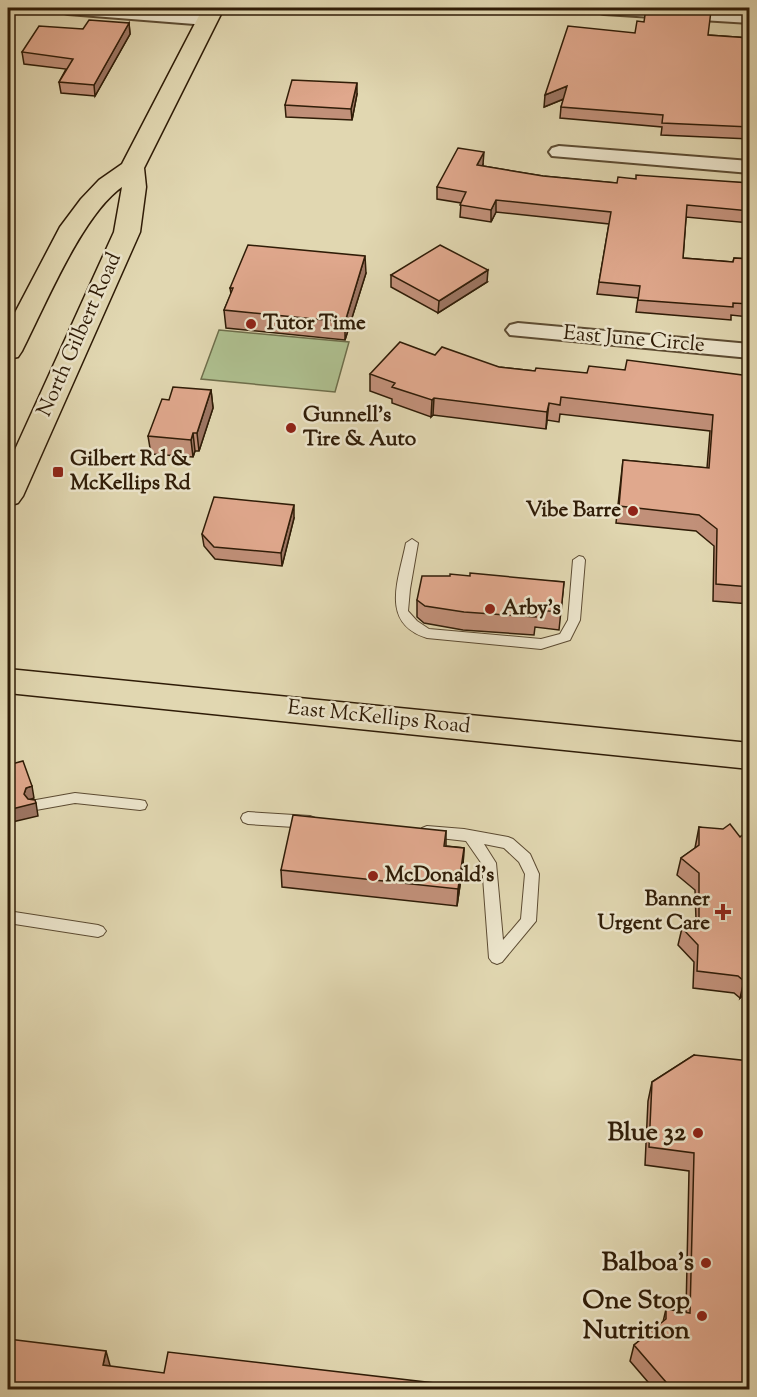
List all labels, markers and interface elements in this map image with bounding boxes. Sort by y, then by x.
street label: North Gilbert Road [30,248,130,422]
place label: Tutor Time [263,309,366,339]
marker: Tutor Time [244,317,258,331]
street label: East June Circle [562,319,706,361]
place label: Gunnell's Tire & Auto [303,401,417,455]
marker: Gunnell's Tire & Auto [284,421,298,435]
place label: Gilbert Rd & McKellips Rd [70,445,192,499]
marker: Gilbert Rd & McKellips Rd [51,465,65,479]
place label: Vibe Barre [526,496,621,526]
marker: Vibe Barre [626,504,640,518]
place label: Arby's [502,594,561,624]
marker: Arby's [483,602,497,616]
street label: East McKellips Road [286,693,472,743]
place label: McDonald's [385,861,494,891]
marker: McDonald's [366,869,380,883]
place label: Banner Urgent Care [598,885,710,939]
marker: Banner Urgent Care [714,903,732,921]
place label: Blue 32 [607,1115,687,1152]
marker: Blue 32 [691,1126,705,1140]
place label: Balboa’s [602,1245,694,1282]
marker: Balboa’s [699,1256,713,1270]
place label: One Stop Nutrition [582,1283,691,1350]
marker: One Stop Nutrition [695,1309,709,1323]

